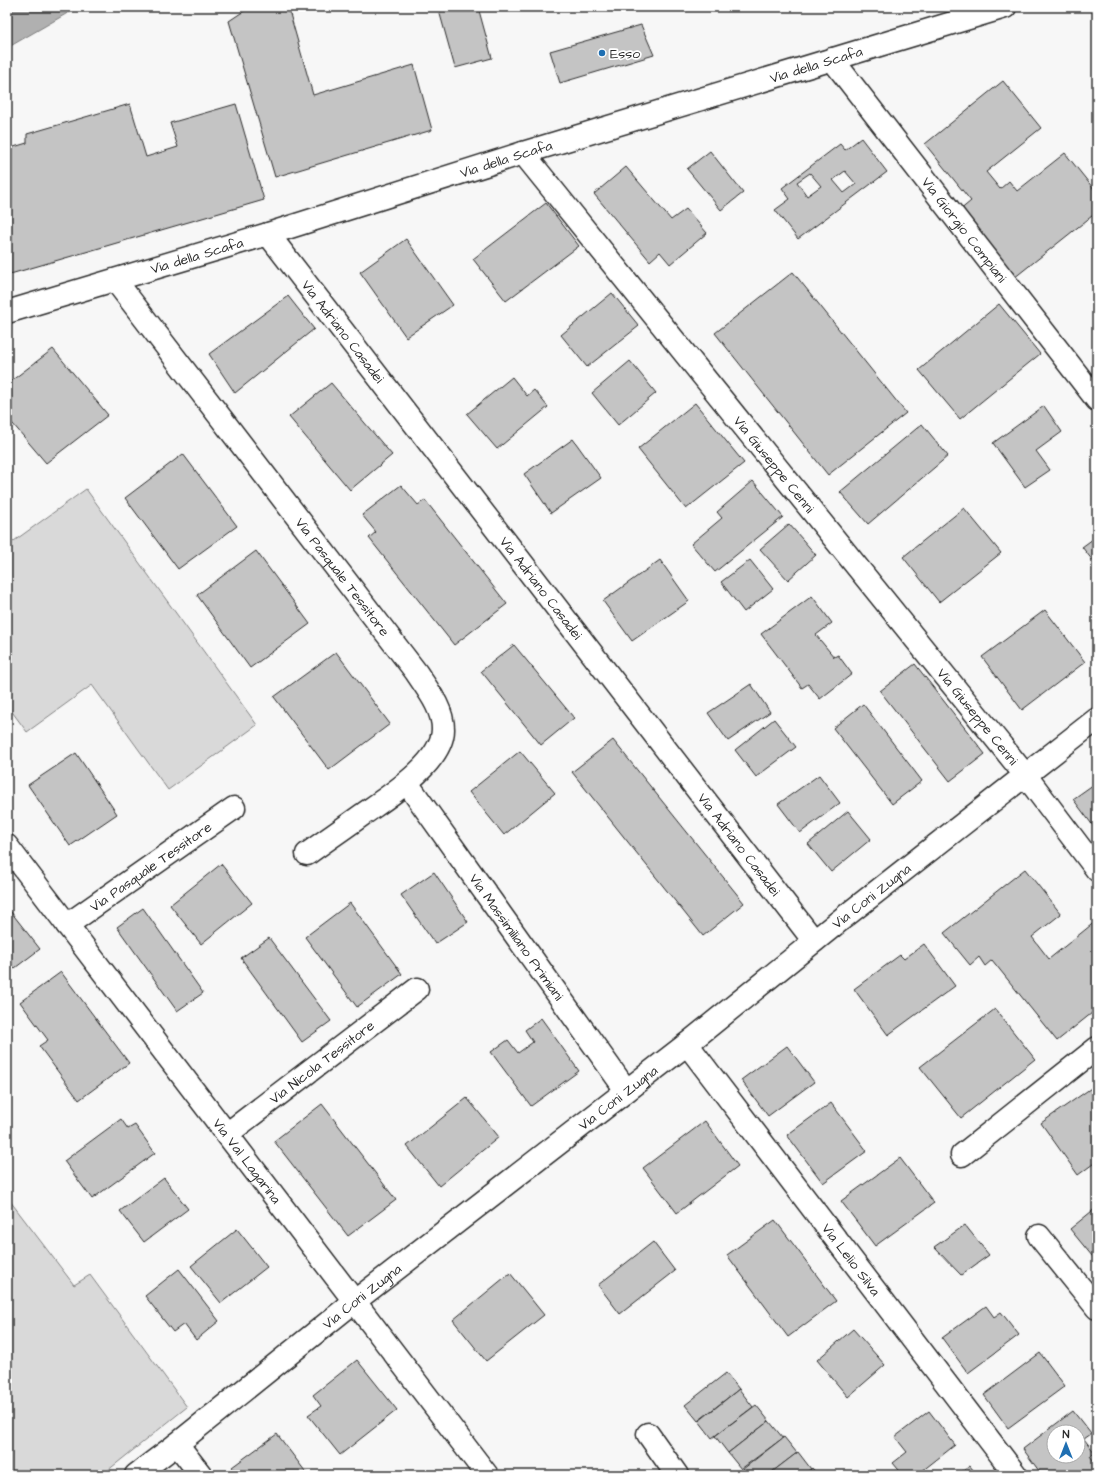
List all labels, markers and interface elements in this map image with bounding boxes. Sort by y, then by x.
street label: Via della Scafa [767,42,865,89]
place label: Esso [610,44,640,64]
marker: Esso [597,48,607,58]
street label: Via della Scafa [457,136,555,183]
street label: Via Giorgio Compiani [916,173,1011,287]
street label: Via della Scafa [148,233,246,280]
street label: Via Adriano Casadei [296,276,389,388]
street label: Via Giuseppe Cenni [728,412,819,518]
street label: Via Pasquale Tessitore [290,514,394,641]
street label: Via Adriano Casadei [494,533,587,644]
street label: Via Giuseppe Cenni [932,664,1022,770]
street label: Via Adriano Casadei [692,789,785,901]
street label: Via Pasquale Tessitore [86,817,217,917]
street label: Via Coni Zugna [828,859,916,934]
street label: Via Massimiliano Primiani [464,870,568,1005]
street label: Via Nicola Tessitore [265,1016,379,1109]
street label: Via Coni Zugna [574,1061,662,1136]
street label: Via Val Lagarina [207,1115,285,1208]
street label: Via Lelio Silva [816,1220,885,1300]
street label: Via Coni Zugna [319,1260,406,1334]
north arrow [1046,1424,1086,1464]
text: N [1063,1427,1070,1442]

